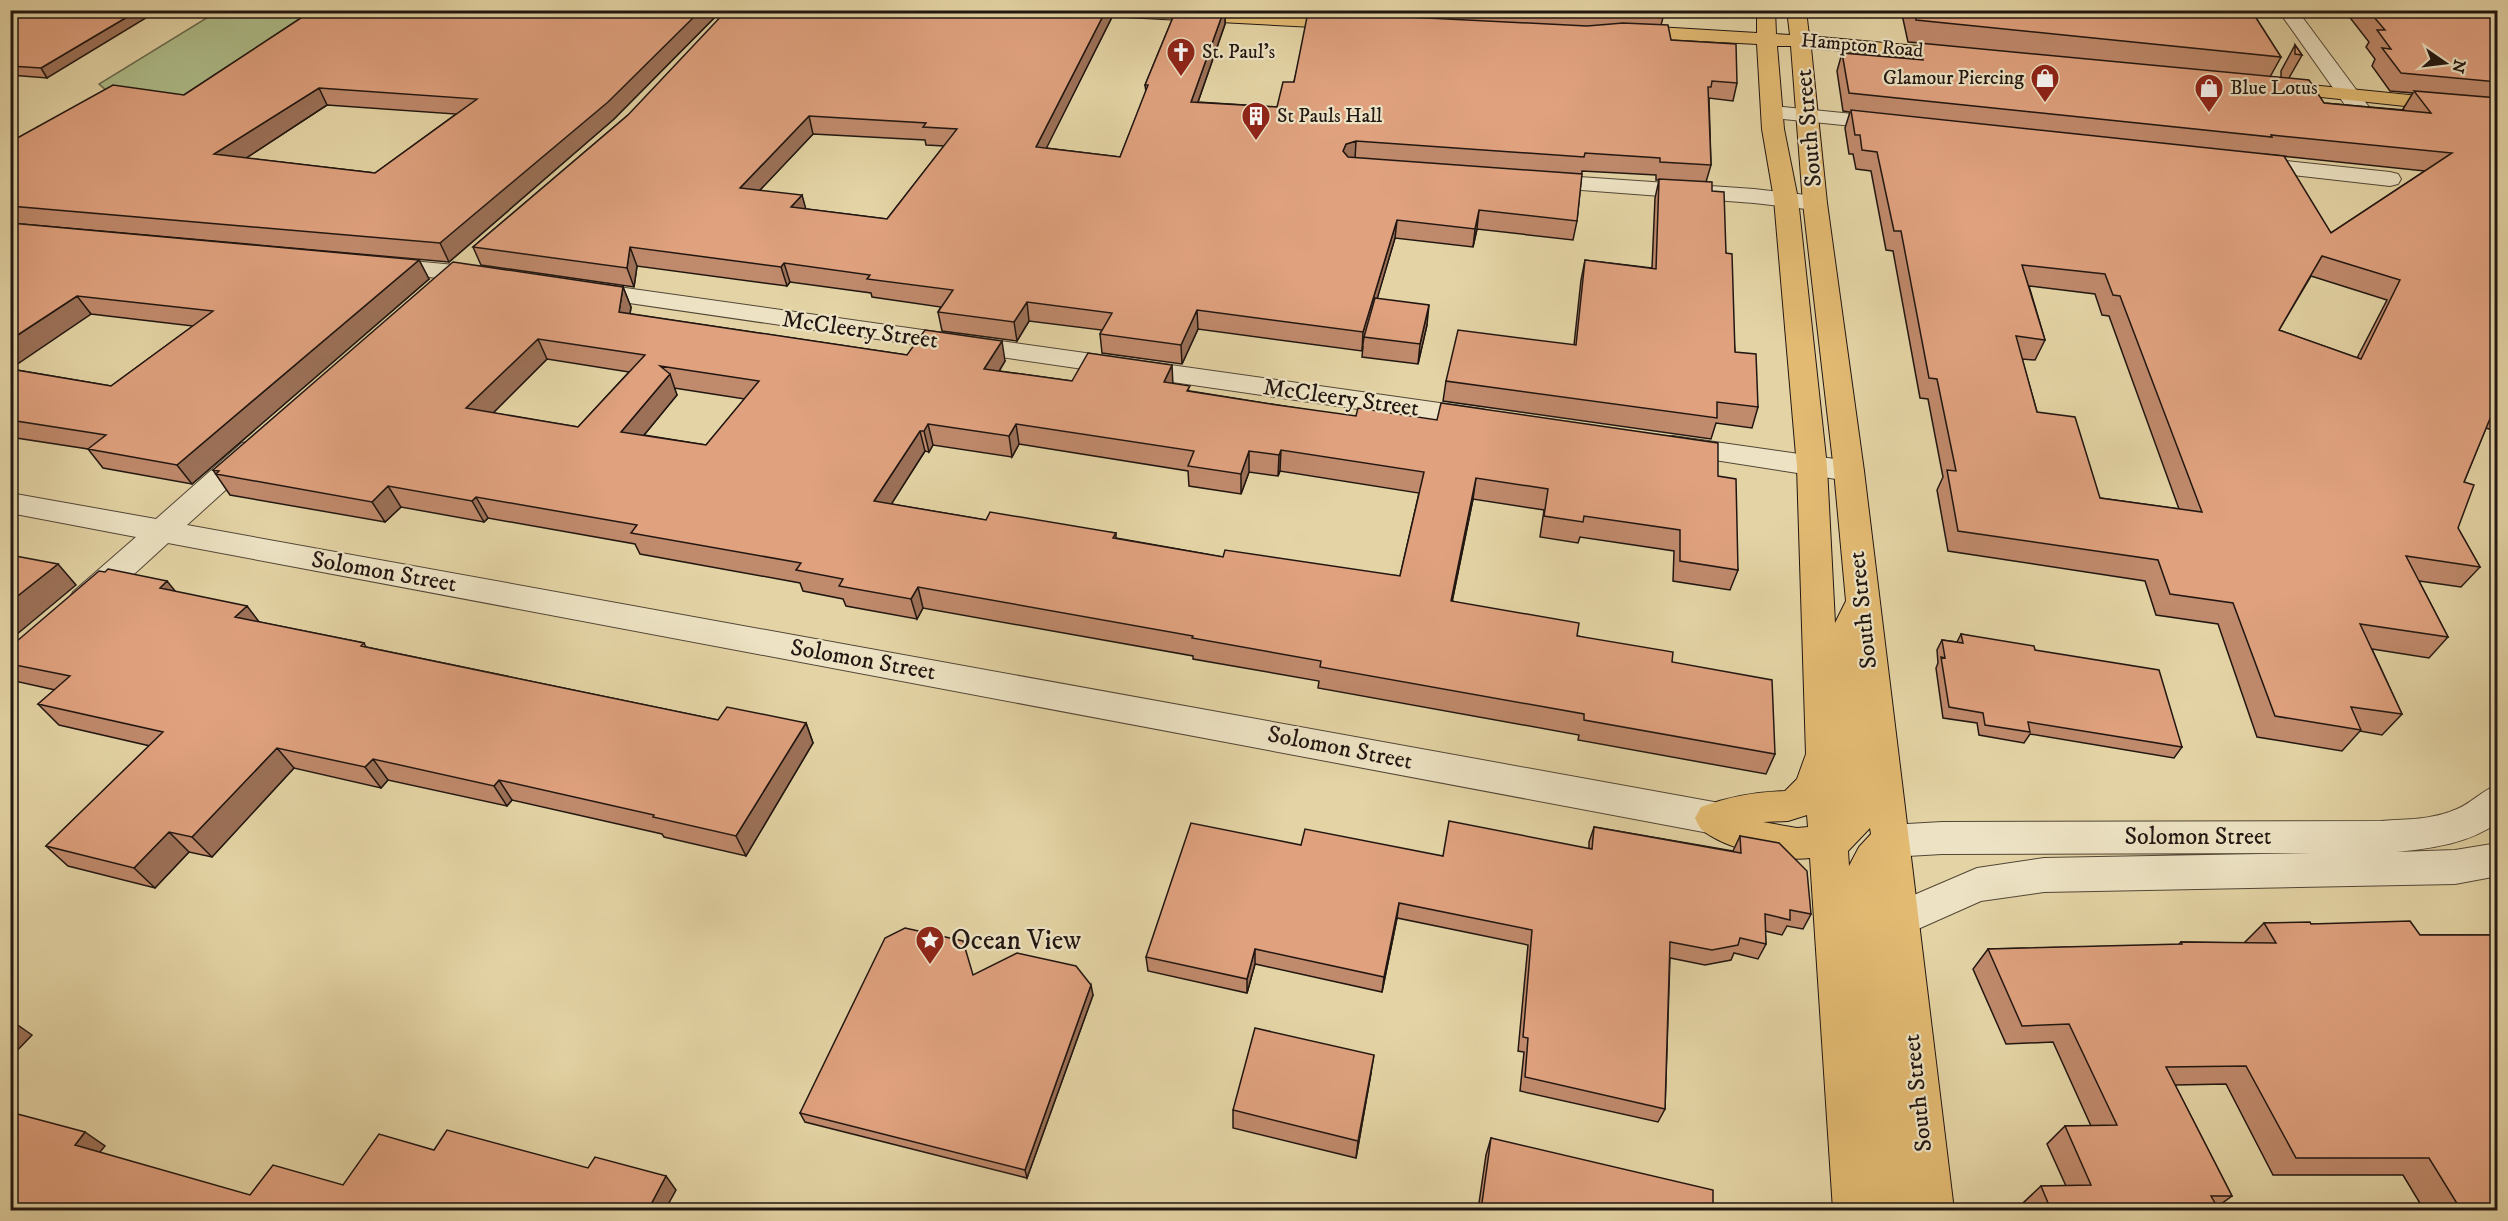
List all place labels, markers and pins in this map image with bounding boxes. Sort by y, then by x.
church icon: St. Paul's [1165,36,1197,78]
place label: St. Paul's [1202,40,1276,65]
shop icon: Glamour Piercing [2029,62,2061,104]
place label: Glamour Piercing [1883,66,2024,91]
shop icon: Blue Lotus [2193,72,2225,114]
place label: Blue Lotus [2230,76,2318,101]
building icon: St Pauls Hall [1240,100,1272,142]
place label: St Pauls Hall [1277,104,1382,129]
place label: Ocean View [951,923,1081,958]
place icon: Ocean View [914,924,946,966]

